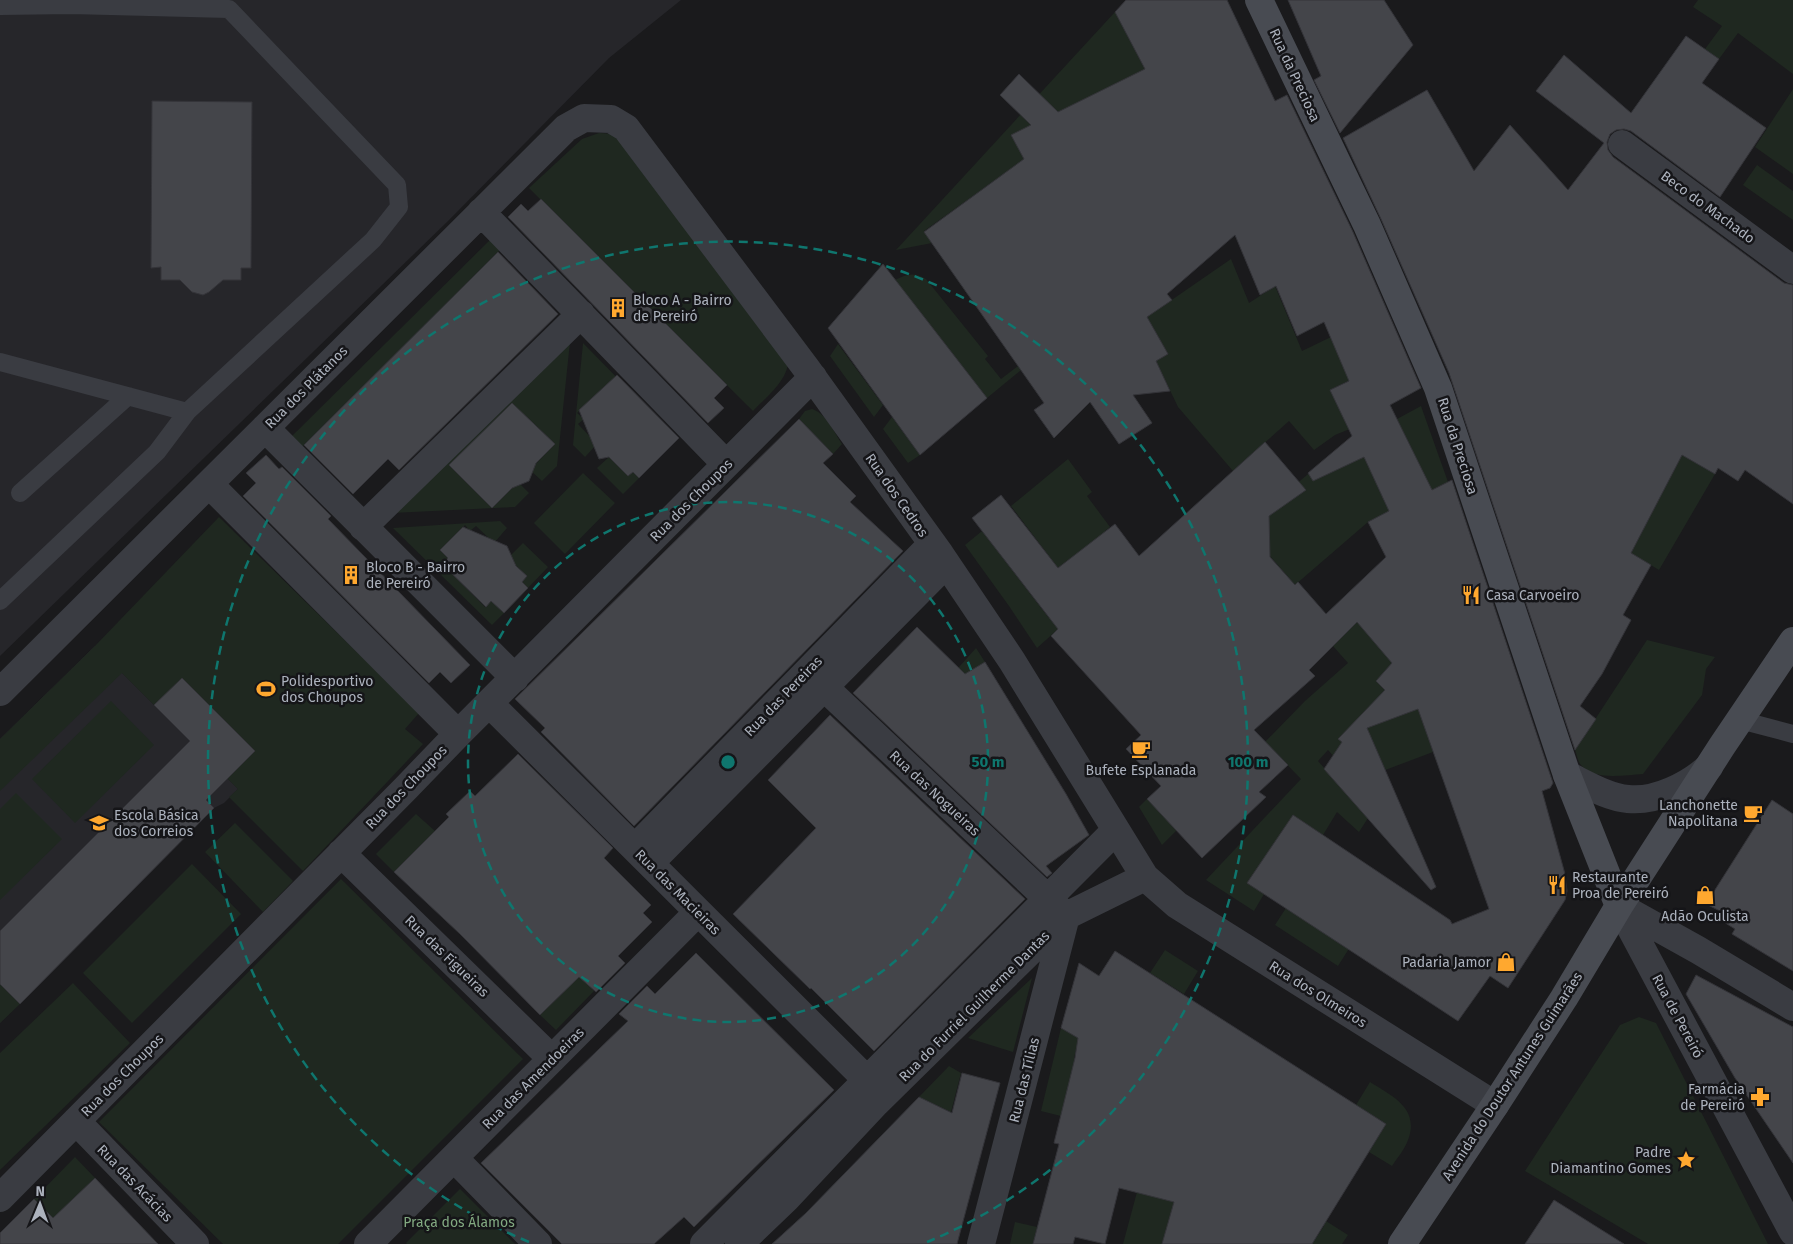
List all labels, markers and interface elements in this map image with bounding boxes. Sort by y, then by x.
street label: Rua da Preciosa [1266,26,1324,125]
street label: Beco do Machado [1657,168,1758,247]
place label: Bloco A - Bairro de Pereiró [633,292,732,325]
building icon: Bloco A - Bairro de Pereiró [607,297,629,319]
street label: Rua dos Plátanos [261,342,352,432]
street label: Rua da Preciosa [1434,396,1481,497]
street label: Rua dos Cedros [862,450,932,541]
street label: Rua dos Choupos [646,455,737,545]
place label: Bloco B - Bairro de Pereiró [366,559,465,592]
building icon: Bloco B - Bairro de Pereiró [340,564,362,586]
restaurant icon: Casa Carvoeiro [1460,584,1482,606]
place label: Casa Carvoeiro [1486,587,1579,604]
street label: Rua das Pereiras [741,652,826,740]
place label: Polidesportivo dos Choupos [281,673,373,706]
sports icon: Polidesportivo dos Choupos [255,678,277,700]
cafe icon: Bufete Esplanada [1130,738,1152,760]
street label: Rua dos Choupos [362,742,451,833]
street label: Rua das Nogueiras [886,747,984,840]
centre of rings [719,753,737,771]
text: 50 m [971,753,1005,771]
text: 100 m [1228,753,1268,771]
place label: Bufete Esplanada [1086,762,1196,779]
place label: Lanchonette Napolitana [1659,797,1738,830]
cafe icon: Lanchonette Napolitana [1742,802,1764,824]
place label: Escola Básica dos Correios [114,807,199,840]
school or university icon: Escola Básica dos Correios [88,812,110,834]
street label: Rua das Macieiras [631,846,724,939]
place label: Restaurante Proa de Pereiró [1572,869,1669,902]
restaurant icon: Restaurante Proa de Pereiró [1546,874,1568,896]
shop icon: Adão Oculista [1694,884,1716,906]
place label: Adão Oculista [1661,908,1749,925]
street label: Rua das Figueiras [401,912,493,1001]
street label: Rua do Furriel Guilherme Dantas [895,927,1054,1085]
shop icon: Padaria Jamor [1495,951,1517,973]
place label: Padaria Jamor [1402,954,1492,971]
street label: Rua dos Olmeiros [1266,958,1370,1031]
street label: Avenida do Doutor Antunes Guimarães [1439,969,1586,1184]
street label: Rua de Pereiró [1648,971,1707,1061]
street label: Rua das Amendoeiras [479,1024,588,1133]
street label: Rua dos Choupos [77,1030,168,1120]
street label: Rua das Tílias [1006,1035,1043,1125]
place label: Farmácia de Pereiró [1680,1081,1745,1114]
pharmacy icon: Farmácia de Pereiró [1749,1086,1771,1108]
street label: Rua das Acácias [93,1141,176,1226]
place label: Padre Diamantino Gomes [1550,1144,1671,1177]
place icon: Padre Diamantino Gomes [1675,1149,1697,1171]
north arrow [15,1179,65,1229]
text: N [35,1183,45,1200]
park label: Praça dos Álamos [403,1213,515,1231]

